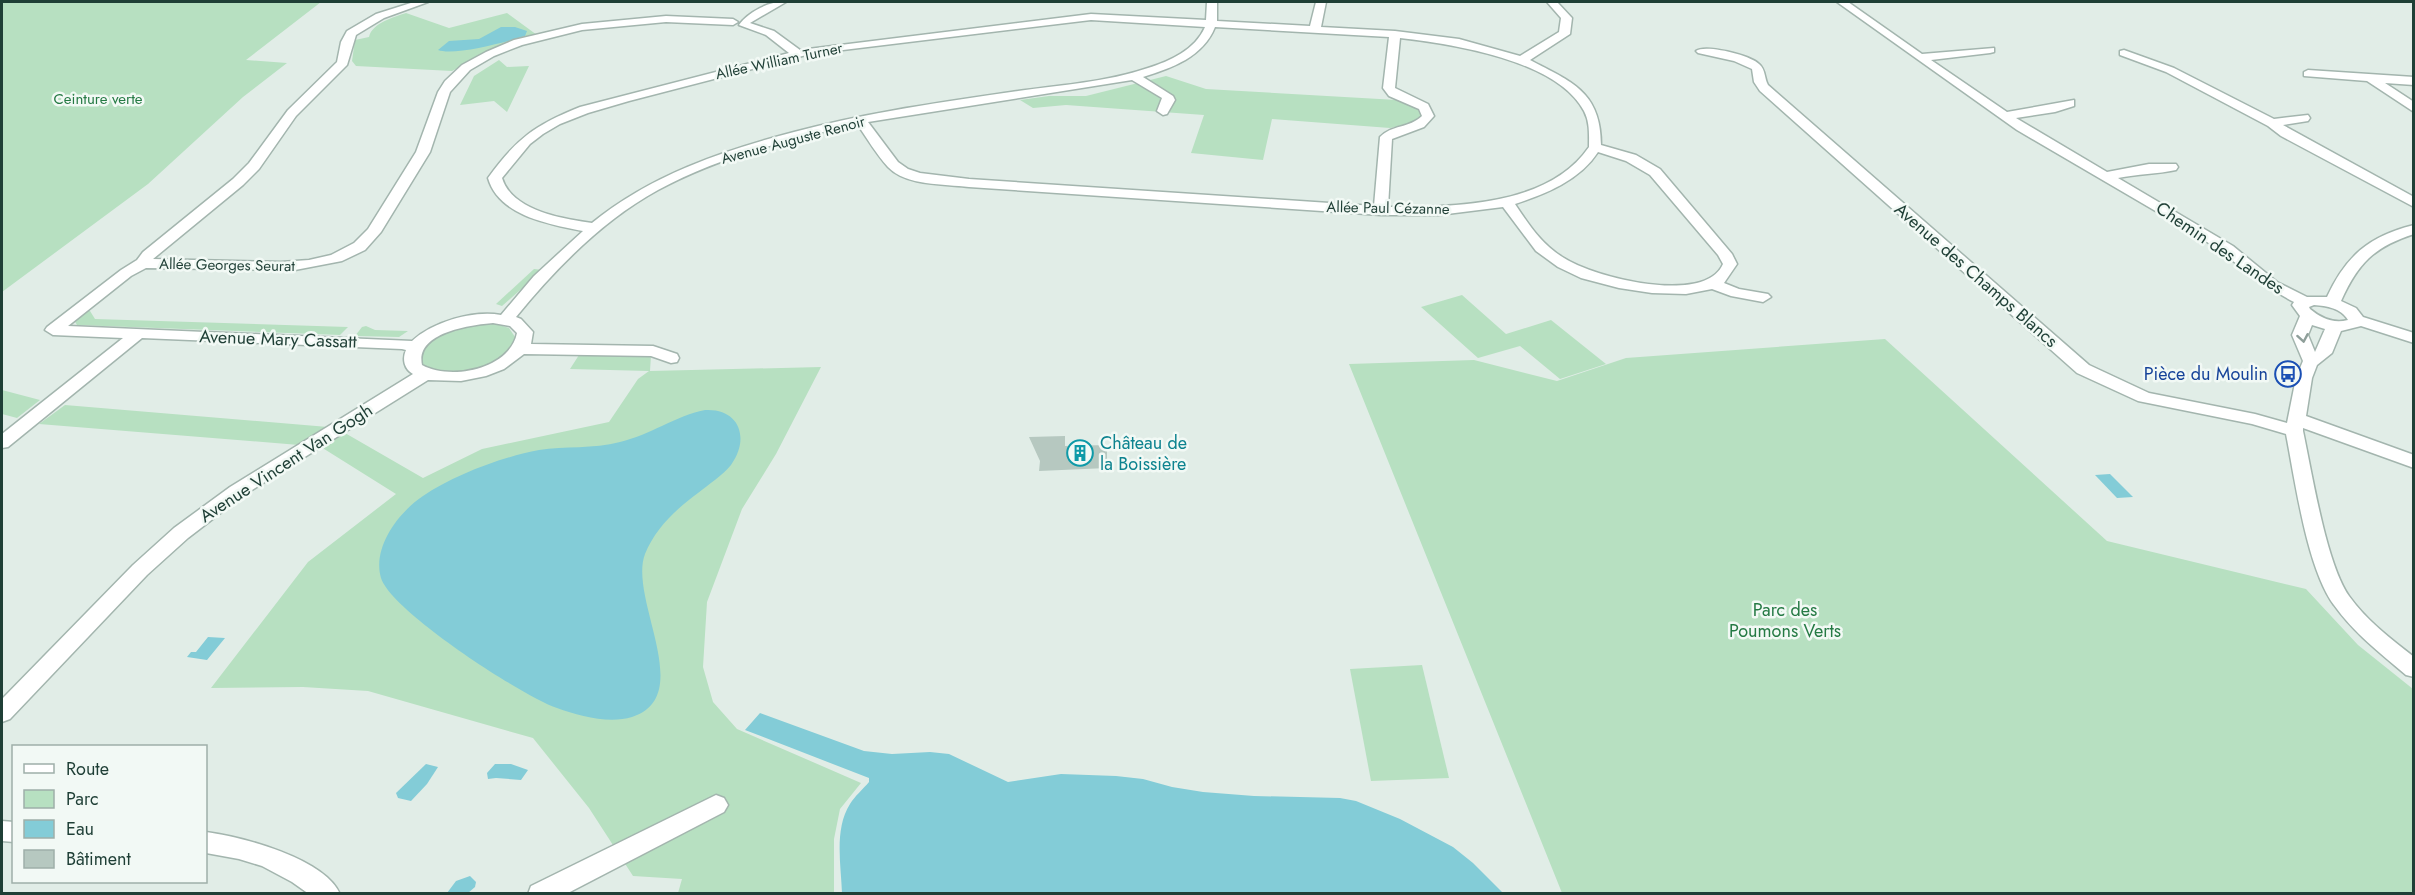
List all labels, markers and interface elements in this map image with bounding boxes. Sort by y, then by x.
street label: Allée William Turner [713,37,845,85]
park label: Ceinture verte [54,88,143,110]
street label: Avenue Auguste Renoir [719,110,868,170]
street label: Chemin des Landes [2151,195,2289,301]
street label: Allée Paul Cézanne [1326,196,1450,220]
street label: Avenue des Champs Blancs [1889,197,2063,353]
street label: Allée Georges Seurat [159,253,295,277]
street label: Avenue Mary Cassatt [199,323,358,355]
one-way arrow [2296,333,2309,343]
bus stop icon: Pièce du Moulin [2273,359,2303,389]
place label: Pièce du Moulin [2144,361,2268,387]
street label: Avenue Vincent Van Gogh [194,397,378,529]
place label: Château de la Boissière [1100,430,1187,477]
building icon: Château de la Boissière [1065,438,1095,468]
park label: Parc des Poumons Verts [1729,597,1841,644]
legend [12,745,207,883]
text: Route [66,756,109,782]
text: Parc [66,786,99,812]
text: Eau [66,816,94,842]
text: Bâtiment [66,846,132,872]

